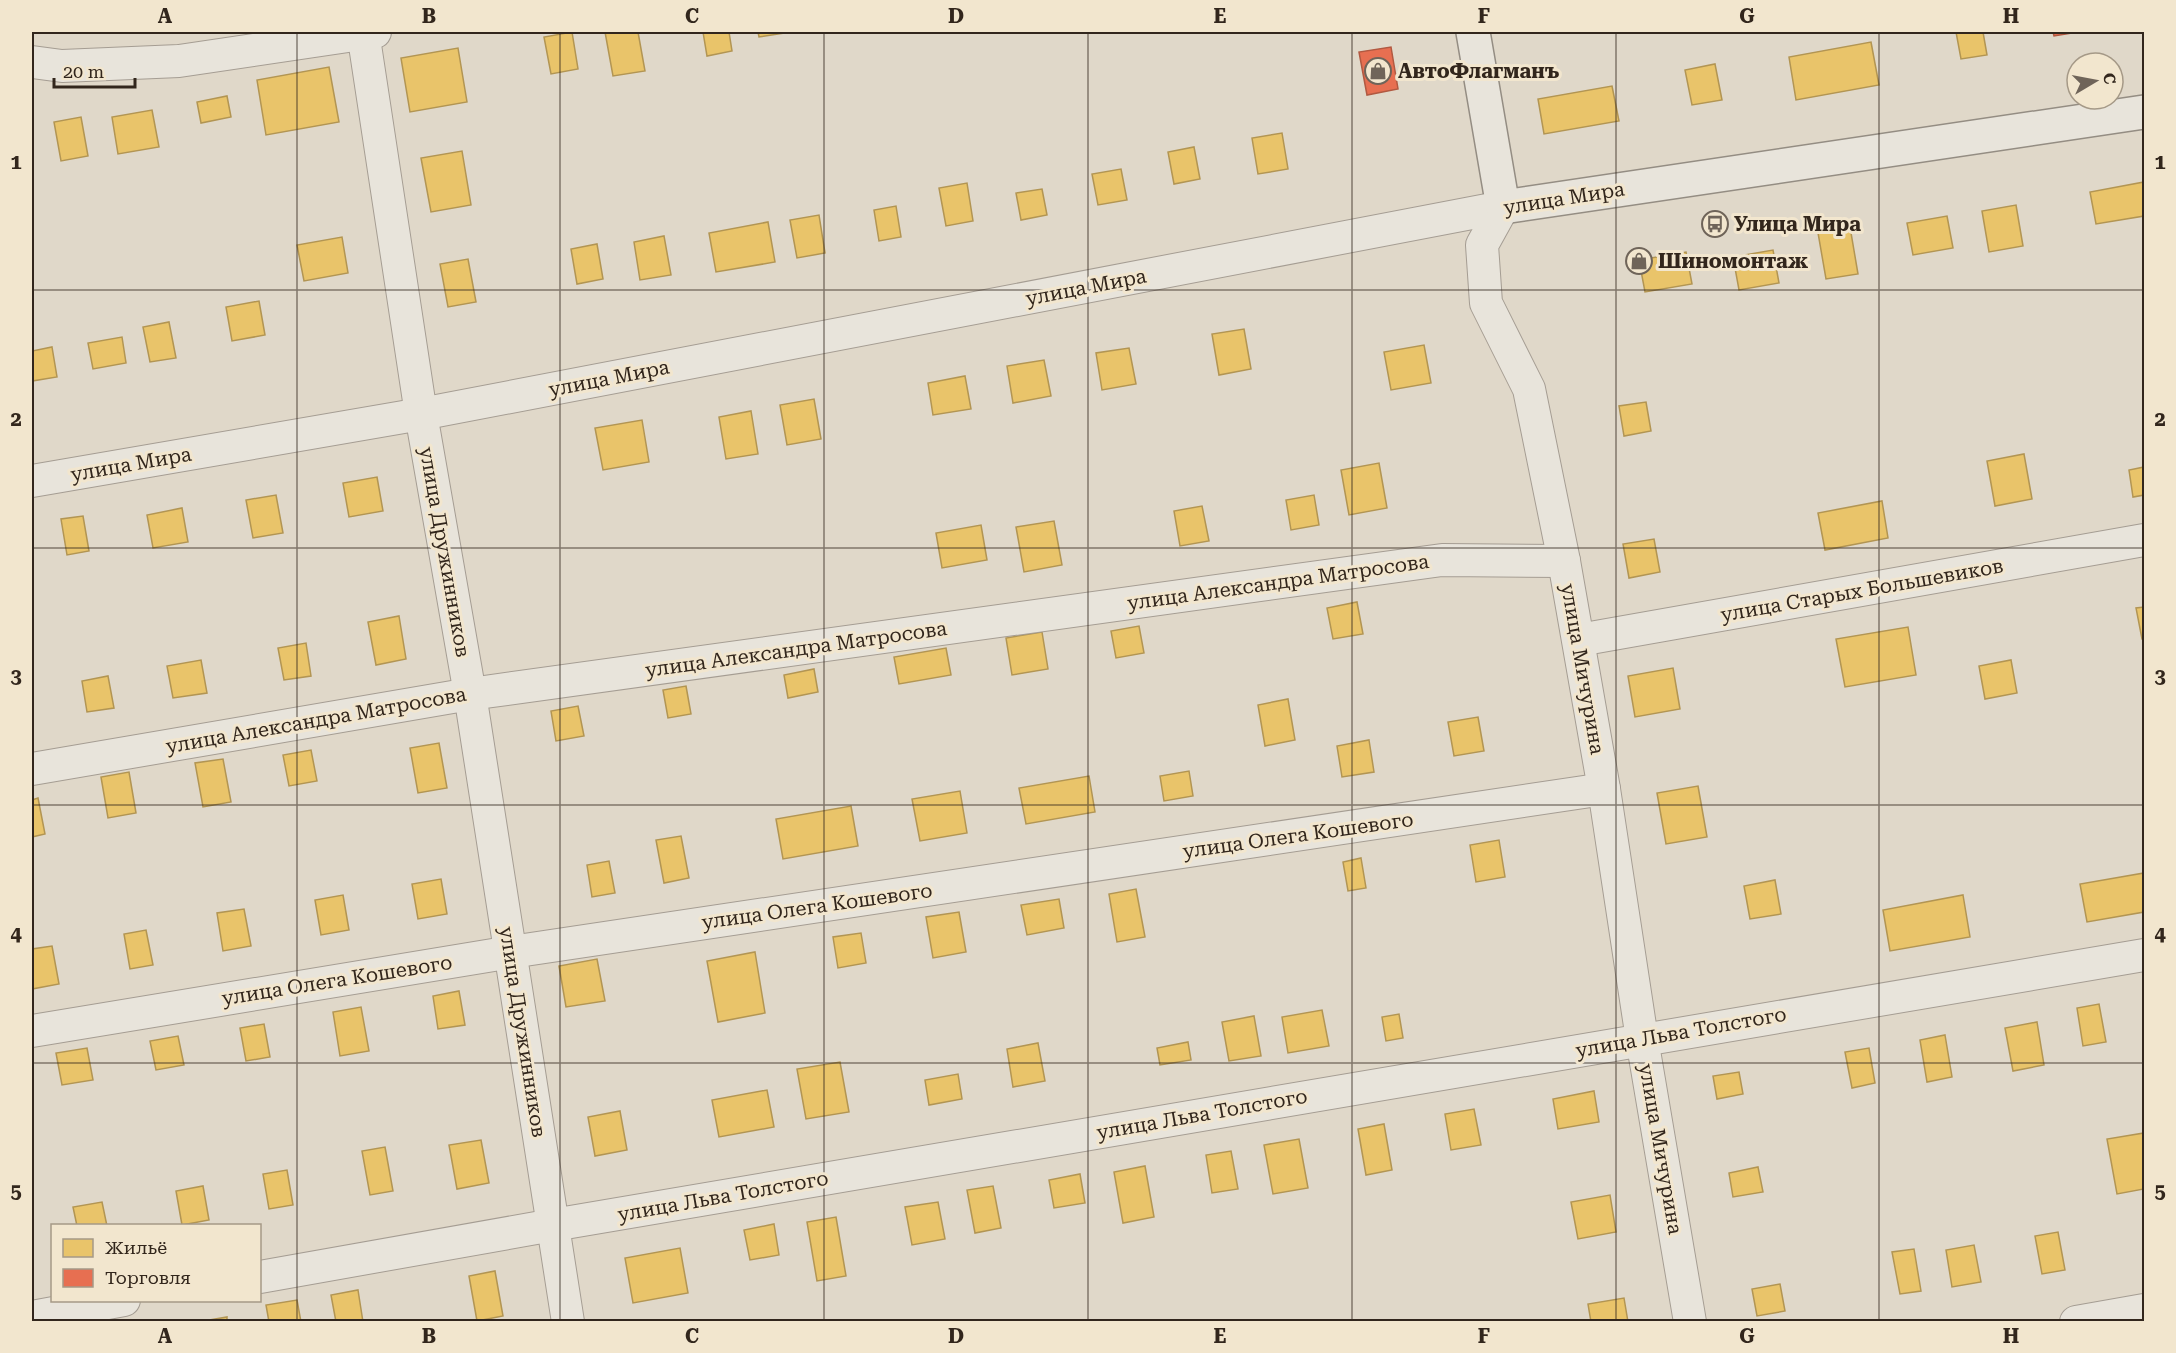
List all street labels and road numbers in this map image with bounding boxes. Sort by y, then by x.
street label: улица Мира [1502,177,1626,219]
street label: улица Мира [1024,264,1148,310]
street label: улица Мира [547,355,671,401]
street label: улица Мира [69,442,193,486]
street label: улица Дружинников [415,445,475,659]
street label: улица Александра Матросова [1126,549,1431,615]
street label: улица Старых Большевиков [1719,553,2005,627]
street label: улица Мичурина [1556,582,1610,757]
street label: улица Александра Матросова [644,616,949,682]
street label: улица Александра Матросова [164,682,468,758]
street label: улица Олега Кошевого [1181,807,1415,863]
street label: улица Олега Кошевого [700,878,934,934]
street label: улица Дружинников [494,925,552,1139]
street label: улица Олега Кошевого [220,950,454,1010]
street label: улица Льва Толстого [1574,1002,1788,1062]
street label: улица Мичурина [1634,1062,1688,1237]
street label: улица Льва Толстого [1095,1084,1309,1144]
street label: улица Льва Толстого [616,1166,830,1226]

